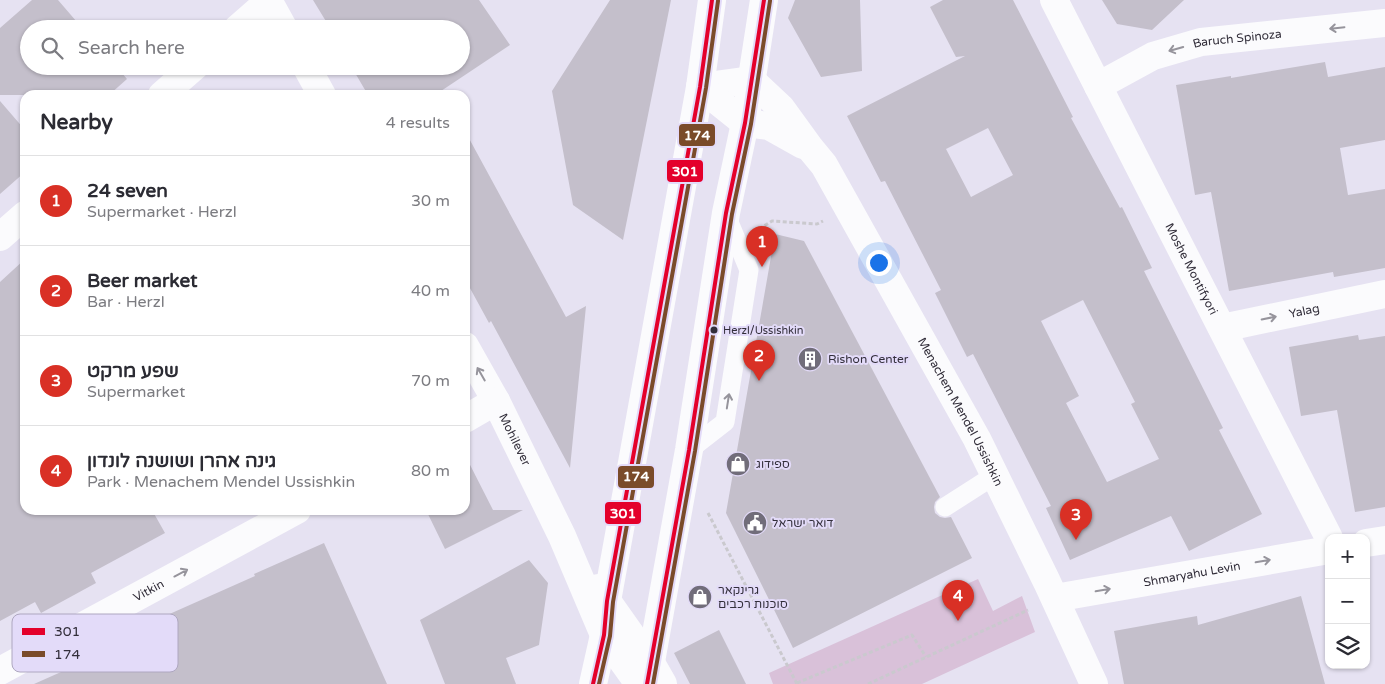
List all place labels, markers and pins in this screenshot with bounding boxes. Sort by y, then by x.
pin: 1 [746,226,778,267]
place label: Herzl/Ussishkin [723,324,804,337]
marker: Herzl/Ussishkin [709,325,719,335]
pin: 2 [743,340,775,381]
building icon: Rishon Center [797,346,823,372]
place label: Rishon Center [828,352,909,366]
shop icon: ספידוג [725,451,751,477]
place label: ספידוג [756,457,790,471]
pin: 3 [1060,499,1092,540]
public building icon: דואר ישראל [742,510,768,536]
place label: דואר ישראל [772,516,834,530]
pin: 4 [942,580,974,621]
place label: גרינקאר סוכנות רכבים [718,583,788,611]
shop icon: גרינקאר סוכנות רכבים [687,584,713,610]

